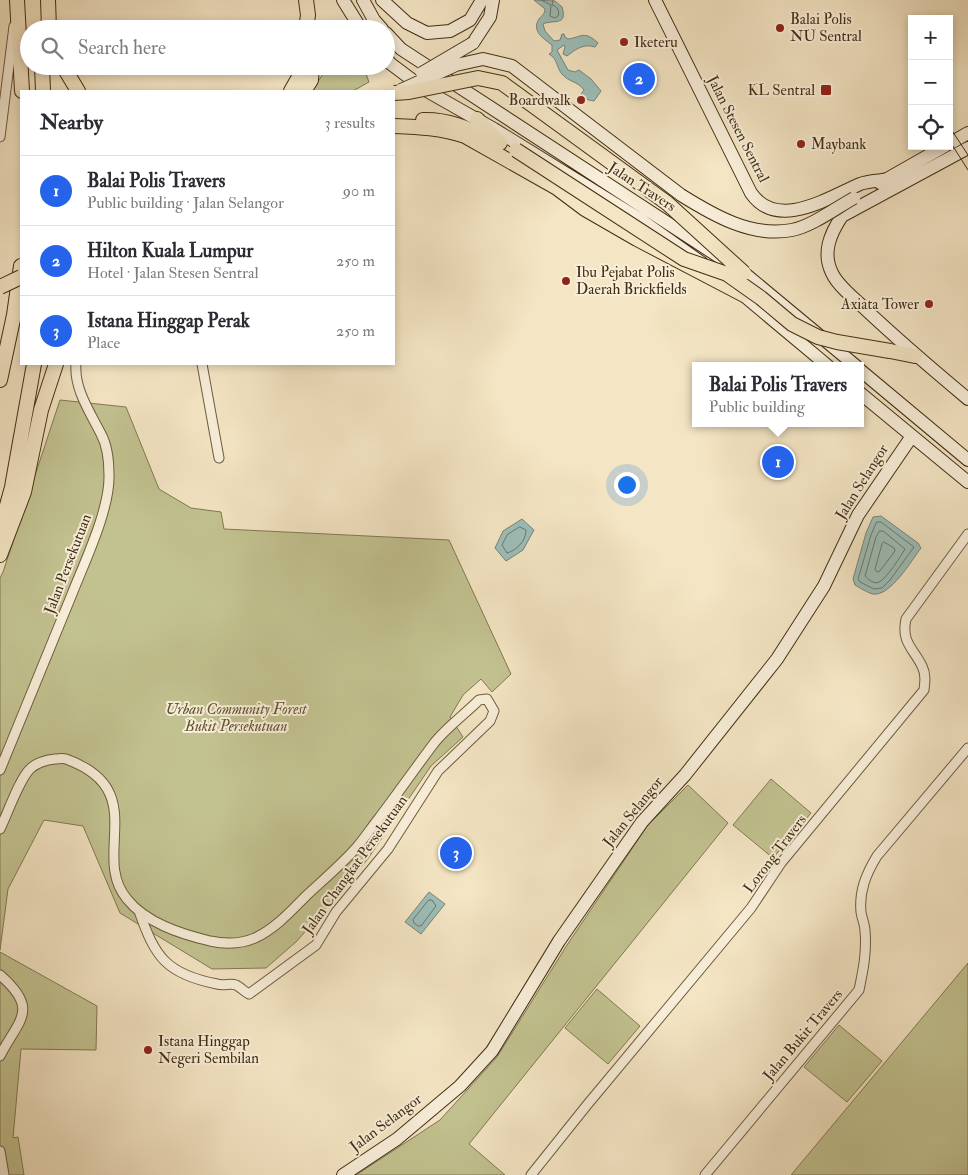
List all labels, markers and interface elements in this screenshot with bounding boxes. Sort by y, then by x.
place label: Balai Polis NU Sentral [790,10,862,46]
map controls [908,15,953,150]
button: + [908,15,953,60]
search box [20,20,395,75]
marker: Balai Polis NU Sentral [774,22,786,34]
place label: Iketeru [634,33,678,52]
icon: search [38,34,66,62]
text: Search here [78,36,166,60]
marker: Iketeru [618,36,630,48]
pin: 2 [623,60,655,98]
button: − [908,60,953,105]
street label: Jalan Stesen Sentral [702,72,773,186]
place label: KL Sentral [748,81,815,100]
marker: KL Sentral [819,83,833,97]
place label: Boardwalk [509,91,571,110]
marker: Boardwalk [575,94,587,106]
button: locate [908,105,953,150]
text: Nearby [40,109,103,136]
text: 3 results [324,113,375,133]
place label: Maybank [811,135,867,154]
marker: Maybank [795,138,807,150]
street label: Jalan Travers [603,157,680,217]
text: Balai Polis Travers [87,169,225,193]
text: 1 [53,181,59,201]
text: 90 m [343,181,375,201]
text: Public building · Jalan Selangor [87,193,284,213]
text: Hilton Kuala Lumpur [87,239,253,263]
text: 2 [52,251,60,271]
text: 250 m [336,251,375,271]
text: Hotel · Jalan Stesen Sentral [87,263,259,283]
place label: Ibu Pejabat Polis Daerah Brickfields [576,263,687,299]
marker: Ibu Pejabat Polis Daerah Brickfields [560,275,572,287]
place label: Axiata Tower [840,295,919,314]
marker: Axiata Tower [923,298,935,310]
text: Istana Hinggap Perak [87,309,250,333]
text: 3 [53,321,59,341]
text: 250 m [336,321,375,341]
text: Place [87,333,120,353]
popup [692,362,864,427]
text: Balai Polis Travers [709,373,847,397]
text: Public building [709,397,805,417]
street label: Jalan Selangor [831,440,894,525]
pin: 1 [762,443,794,481]
your location [614,472,640,498]
street label: Jalan Persekutuan [40,511,97,618]
park label: Urban Community Forest Bukit Persekutuan [165,700,307,736]
street label: Jalan Selangor [598,773,668,853]
street label: Jalan Changkat Persekutuan [298,792,413,940]
street label: Lorong Travers [739,811,811,897]
pin: 3 [440,834,472,872]
street label: Jalan Bukit Travers [758,985,848,1086]
place label: Istana Hinggap Negeri Sembilan [158,1032,259,1068]
marker: Istana Hinggap Negeri Sembilan [142,1044,154,1056]
street label: Jalan Selangor [345,1089,427,1158]

